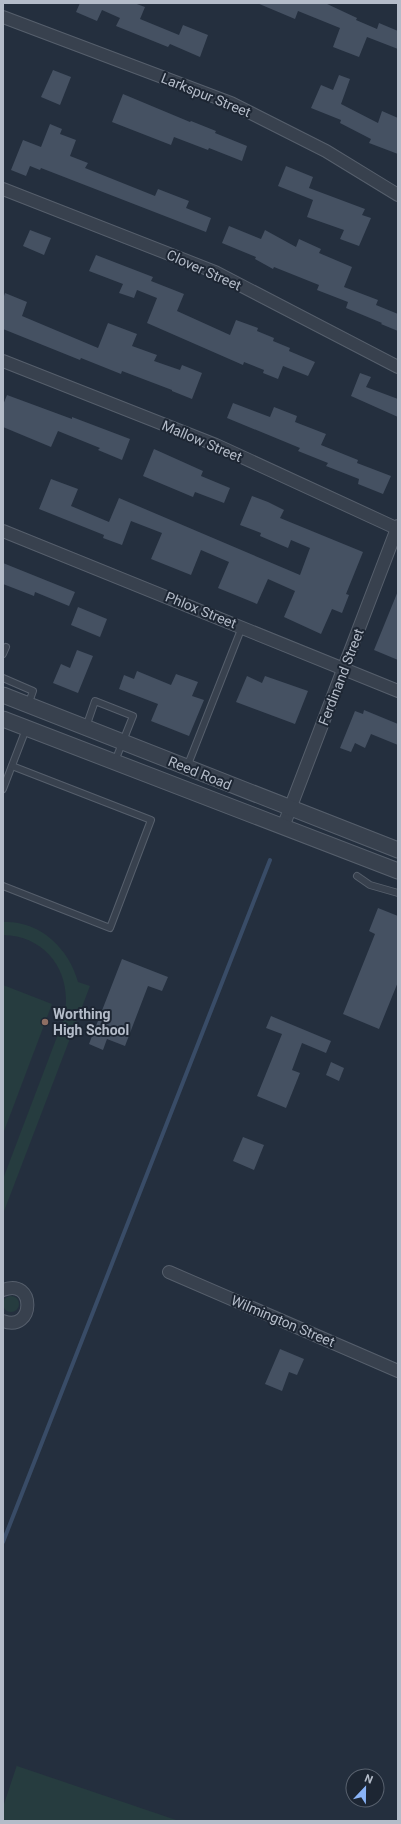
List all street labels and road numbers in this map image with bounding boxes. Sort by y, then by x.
street label: Larkspur Street [159,70,253,120]
street label: Clover Street [164,246,244,294]
street label: Mallow Street [159,417,245,465]
street label: Phlox Street [163,589,239,632]
street label: Ferdinand Street [315,626,367,728]
street label: Reed Road [166,753,234,793]
street label: Wilmington Street [229,1292,338,1350]

